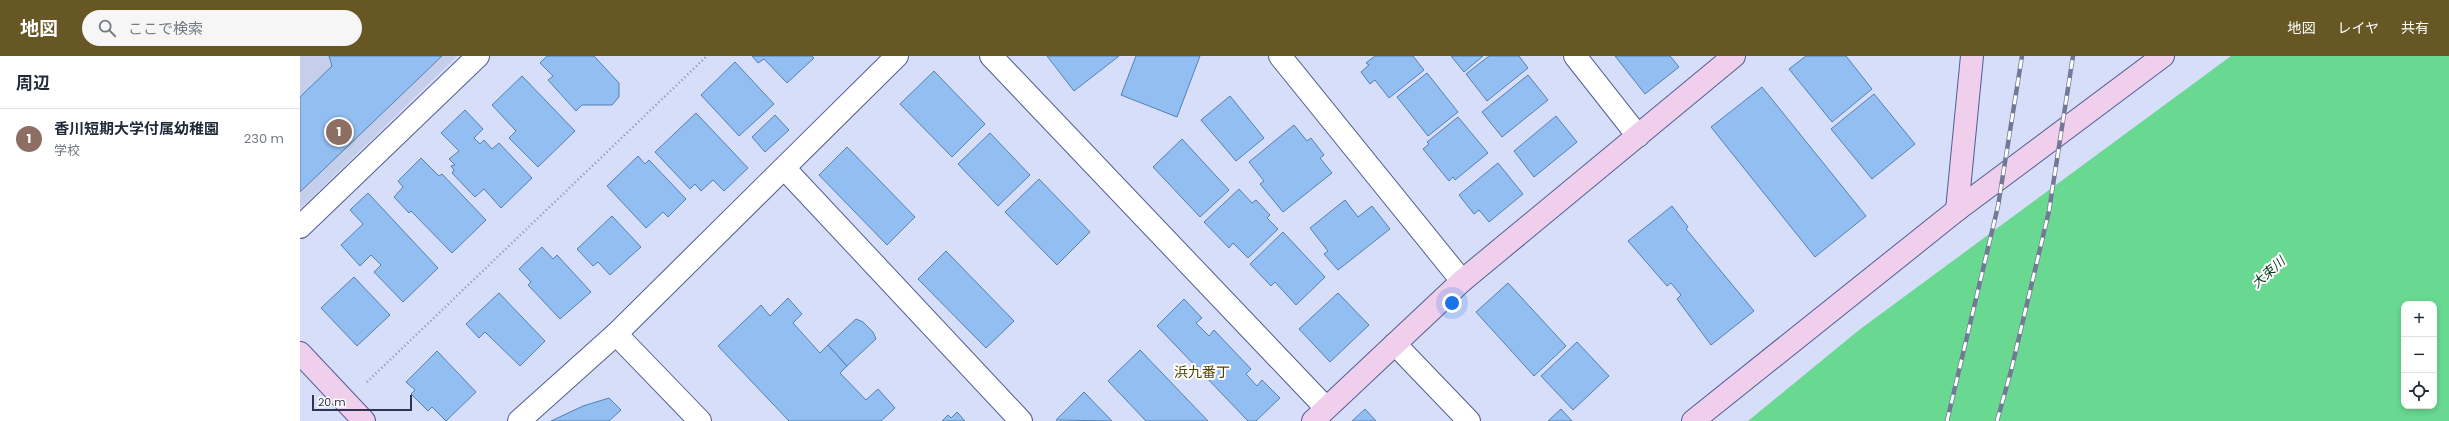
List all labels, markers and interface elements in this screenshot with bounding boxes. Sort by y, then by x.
search box [82,10,362,46]
text: 地図 [20,15,58,42]
icon: search [96,17,118,39]
text: ここで検索 [128,18,203,39]
text: 地図 [2287,18,2315,38]
text: レイヤ [2337,18,2379,38]
text: 共有 [2401,18,2429,38]
text: 周辺 [16,71,50,95]
pin: 1 [326,117,352,147]
text: 香川短期大学付属幼稚園 [54,118,219,139]
text: 1 [27,129,31,148]
text: 230 m [244,129,284,148]
text: 学校 [54,141,80,160]
water label: 大束川 [2247,251,2291,292]
your location [1442,293,1462,313]
map controls [2401,301,2437,409]
button: + [2401,301,2437,337]
button: − [2401,337,2437,373]
district label: 浜九番丁 [1174,362,1230,382]
button: locate [2401,373,2437,409]
scale bar [312,393,412,412]
text: 20 m [318,394,346,410]

